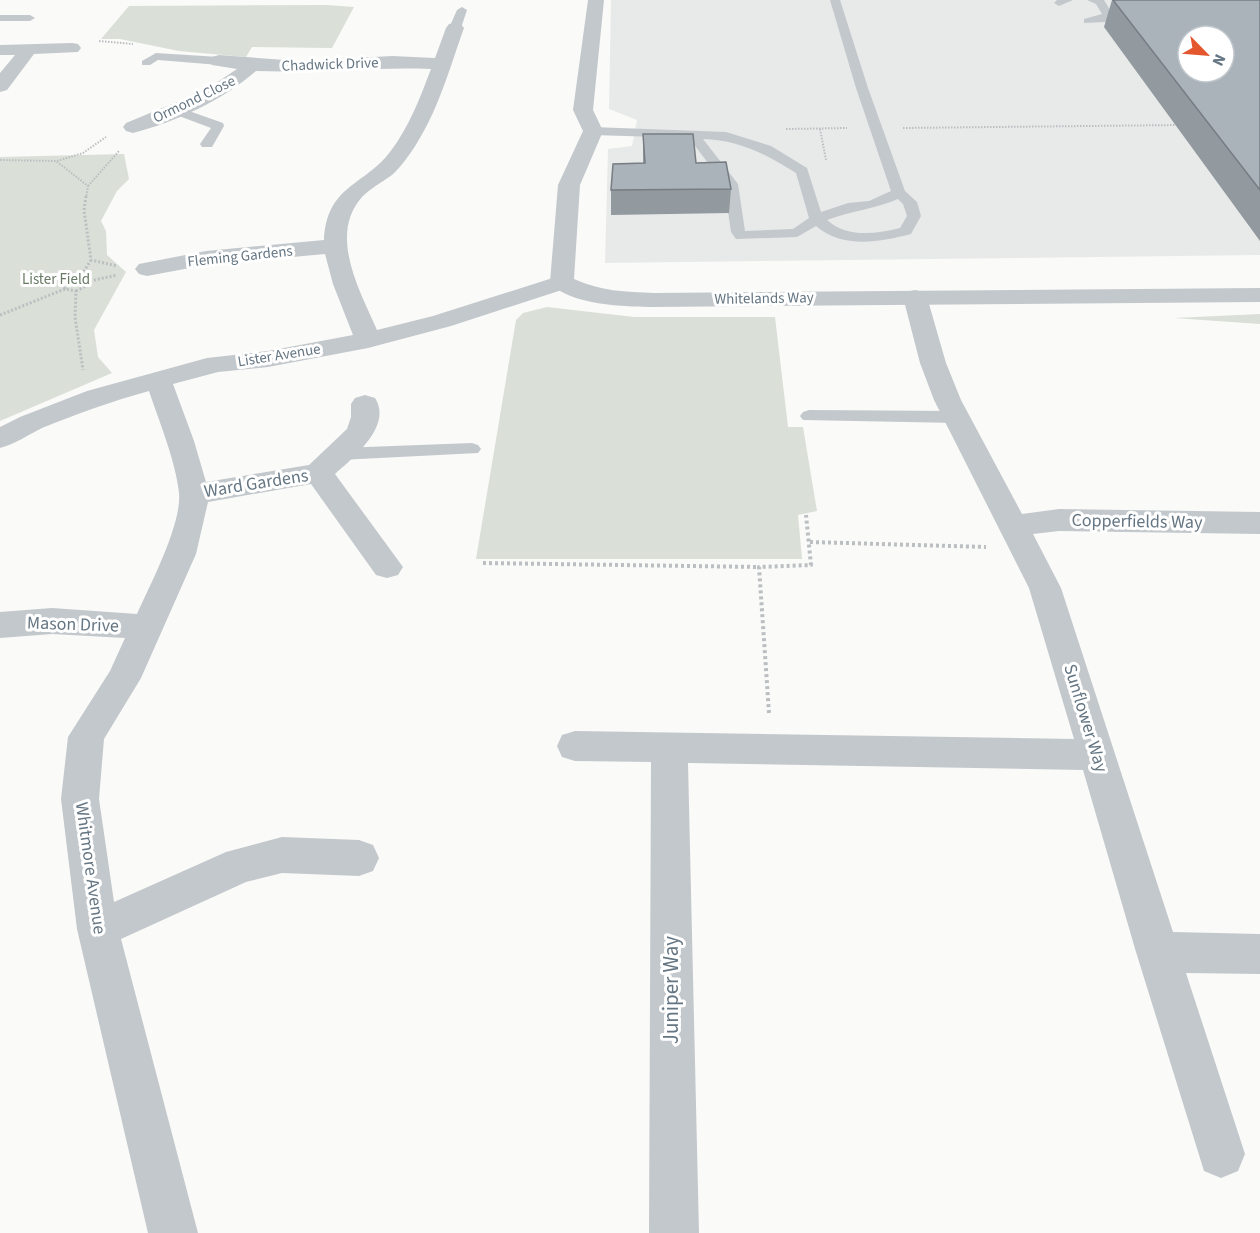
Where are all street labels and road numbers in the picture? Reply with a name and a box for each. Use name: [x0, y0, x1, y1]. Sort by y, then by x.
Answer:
street label: Chadwick Drive: [281, 52, 379, 77]
street label: Ormond Close: [149, 70, 239, 129]
street label: Fleming Gardens: [186, 241, 294, 272]
street label: Whitelands Way: [714, 287, 814, 310]
street label: Lister Avenue: [236, 339, 322, 372]
street label: Ward Gardens: [202, 463, 310, 504]
street label: Copperfields Way: [1071, 508, 1203, 535]
street label: Mason Drive: [27, 610, 119, 639]
street label: Sunflower Way: [1057, 661, 1114, 776]
street label: Whitmore Avenue: [69, 800, 112, 936]
street label: Juniper Way: [656, 936, 686, 1044]

